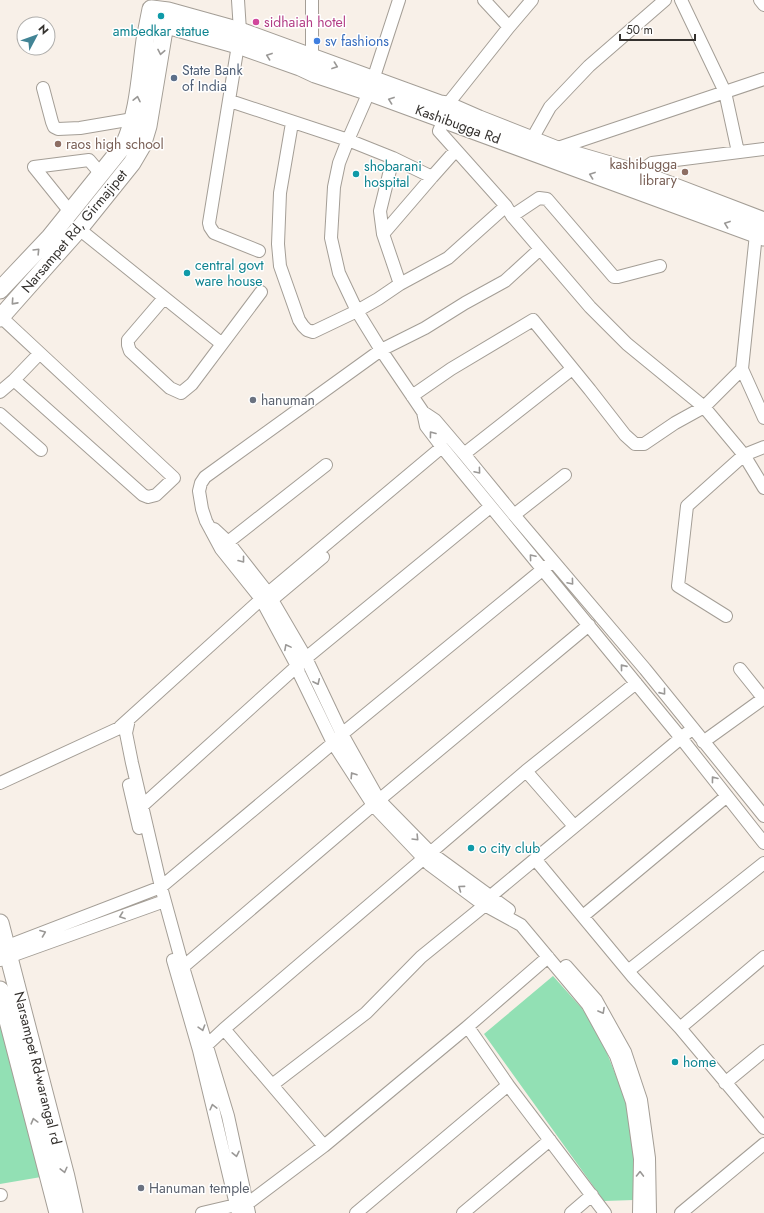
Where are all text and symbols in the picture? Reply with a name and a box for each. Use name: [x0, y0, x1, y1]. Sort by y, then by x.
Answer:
marker: ambedkar statue: [156, 11, 166, 21]
place label: sidhaiah hotel: [264, 12, 346, 32]
north arrow: [16, 16, 56, 56]
scale bar: [620, 16, 695, 42]
marker: sidhaiah hotel: [251, 17, 261, 27]
text: N: [35, 21, 52, 38]
place label: ambedkar statue: [113, 21, 209, 41]
text: 50 m: [626, 21, 653, 39]
place label: sv fashions: [325, 31, 389, 51]
marker: sv fashions: [312, 36, 322, 46]
one-way arrow: [157, 49, 165, 55]
one-way arrow: [266, 53, 273, 61]
place label: State Bank of India: [182, 60, 243, 96]
one-way arrow: [332, 61, 339, 69]
marker: State Bank of India: [169, 73, 179, 83]
one-way arrow: [133, 96, 141, 102]
one-way arrow: [388, 96, 395, 104]
street label: Kashibugga Rd: [413, 99, 503, 149]
place label: raos high school: [66, 134, 164, 154]
marker: raos high school: [53, 139, 63, 149]
place label: kashibugga library: [609, 154, 678, 190]
place label: shobarani hospital: [364, 156, 422, 192]
street label: Narsampet Rd, Girmajipet: [16, 165, 132, 297]
marker: kashibugga library: [680, 167, 690, 177]
marker: shobarani hospital: [351, 169, 361, 179]
one-way arrow: [589, 171, 596, 179]
one-way arrow: [724, 220, 731, 228]
one-way arrow: [32, 248, 39, 256]
place label: central govt ware house: [195, 255, 264, 291]
marker: central govt ware house: [182, 268, 192, 278]
one-way arrow: [12, 298, 19, 305]
place label: hanuman: [261, 390, 315, 410]
marker: hanuman: [248, 395, 258, 405]
one-way arrow: [429, 431, 437, 438]
one-way arrow: [474, 466, 481, 474]
one-way arrow: [529, 554, 536, 561]
one-way arrow: [237, 556, 244, 563]
one-way arrow: [566, 577, 573, 584]
one-way arrow: [284, 644, 291, 651]
one-way arrow: [621, 665, 628, 672]
one-way arrow: [312, 678, 320, 686]
one-way arrow: [658, 687, 665, 695]
one-way arrow: [350, 772, 358, 779]
one-way arrow: [712, 777, 719, 784]
one-way arrow: [411, 833, 419, 841]
place label: o city club: [479, 838, 540, 858]
marker: o city club: [466, 843, 476, 853]
one-way arrow: [459, 886, 466, 893]
one-way arrow: [118, 911, 125, 920]
one-way arrow: [39, 929, 46, 937]
street label: Narsampet Rd-warangal rd: [9, 989, 67, 1147]
one-way arrow: [597, 1007, 605, 1014]
one-way arrow: [197, 1025, 206, 1032]
place label: home: [683, 1052, 716, 1072]
marker: home: [670, 1057, 680, 1067]
one-way arrow: [209, 1104, 218, 1111]
one-way arrow: [30, 1118, 39, 1125]
one-way arrow: [231, 1151, 239, 1157]
one-way arrow: [60, 1167, 68, 1174]
one-way arrow: [635, 1171, 644, 1177]
place label: Hanuman temple: [149, 1178, 250, 1198]
marker: Hanuman temple: [136, 1183, 146, 1193]

